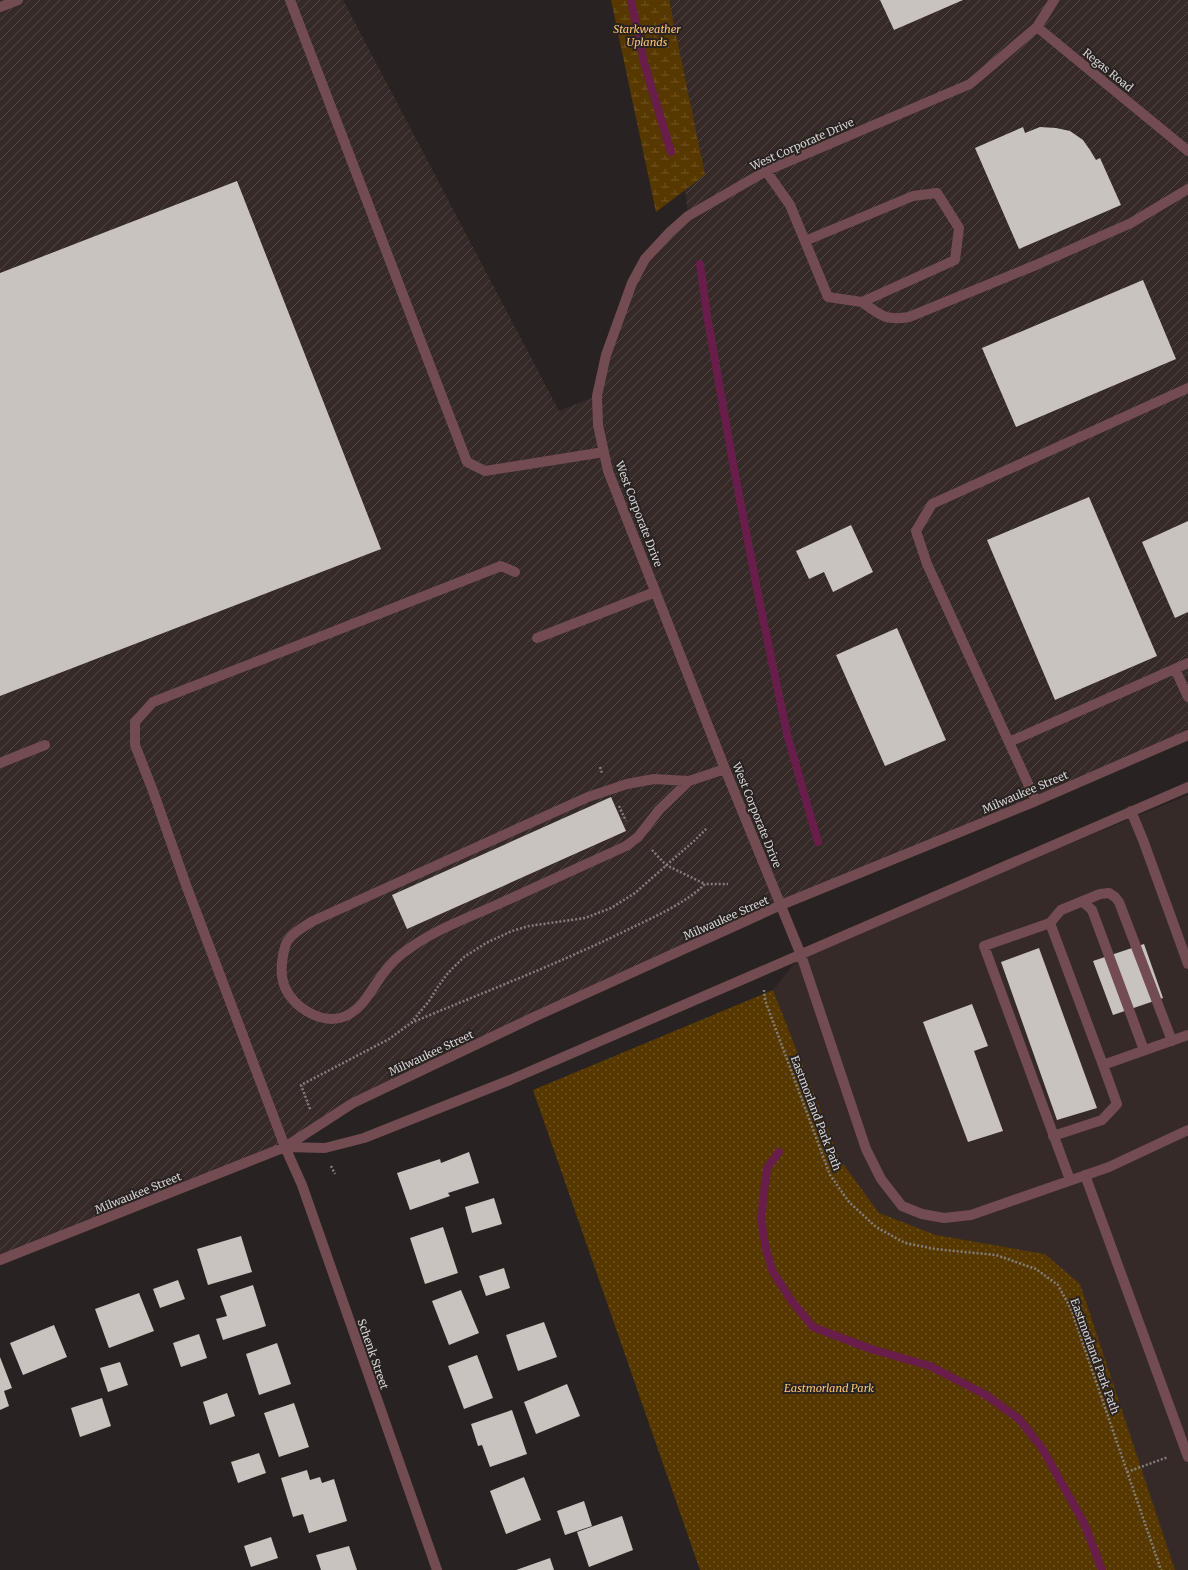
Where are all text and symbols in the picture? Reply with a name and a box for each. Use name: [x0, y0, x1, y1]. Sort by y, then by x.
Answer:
park label: Starkweather Uplands: [613, 22, 681, 49]
street label: Regas Road: [1080, 45, 1136, 95]
street label: West Corporate Drive: [747, 115, 856, 174]
street label: West Corporate Drive: [612, 458, 666, 569]
street label: West Corporate Drive: [729, 759, 785, 870]
street label: Milwaukee Street: [980, 767, 1071, 816]
street label: Milwaukee Street: [681, 893, 772, 943]
street label: Milwaukee Street: [386, 1027, 476, 1079]
street label: Eastmorland Park Path: [788, 1053, 845, 1173]
street label: Milwaukee Street: [93, 1169, 184, 1217]
street label: Eastmorland Park Path: [1068, 1296, 1123, 1416]
street label: Schenk Street: [354, 1317, 392, 1392]
park label: Eastmorland Park: [784, 1381, 874, 1395]

